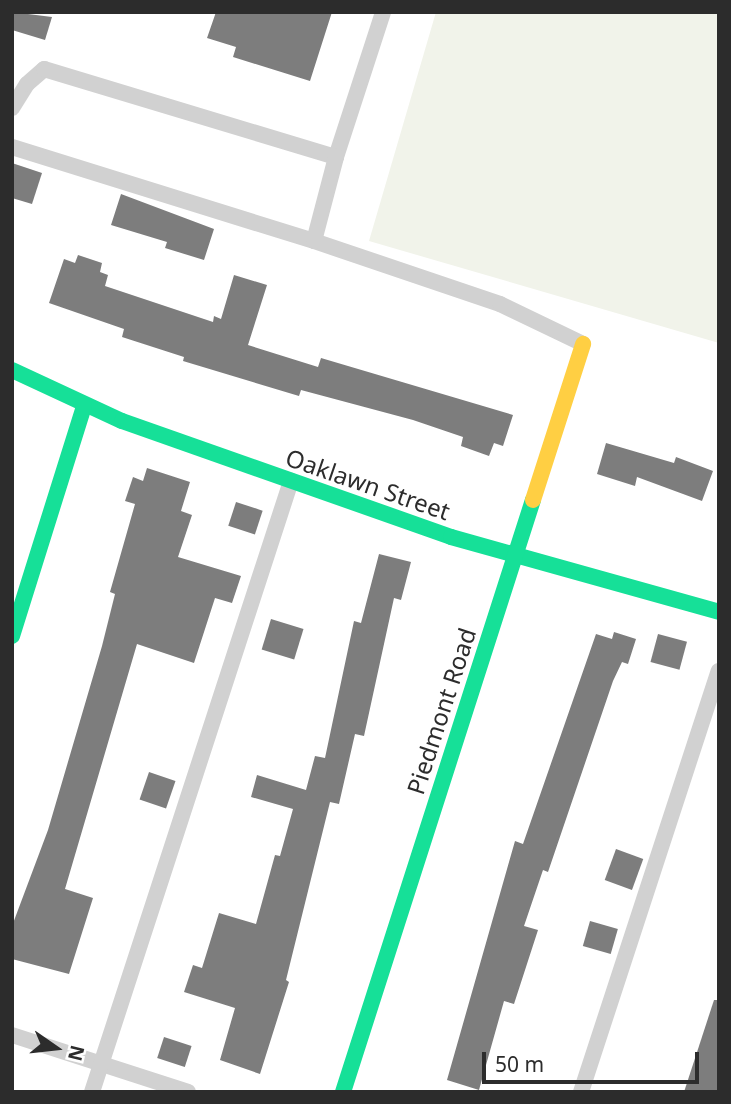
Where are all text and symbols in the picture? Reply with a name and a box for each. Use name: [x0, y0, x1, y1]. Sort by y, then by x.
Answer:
street label: Oaklawn Street: [282, 442, 454, 526]
street label: Piedmont Road: [401, 624, 481, 798]
north arrow: [21, 1013, 91, 1083]
scale bar: [486, 1038, 703, 1082]
text: N: [62, 1042, 91, 1064]
text: 50 m: [495, 1050, 544, 1078]

